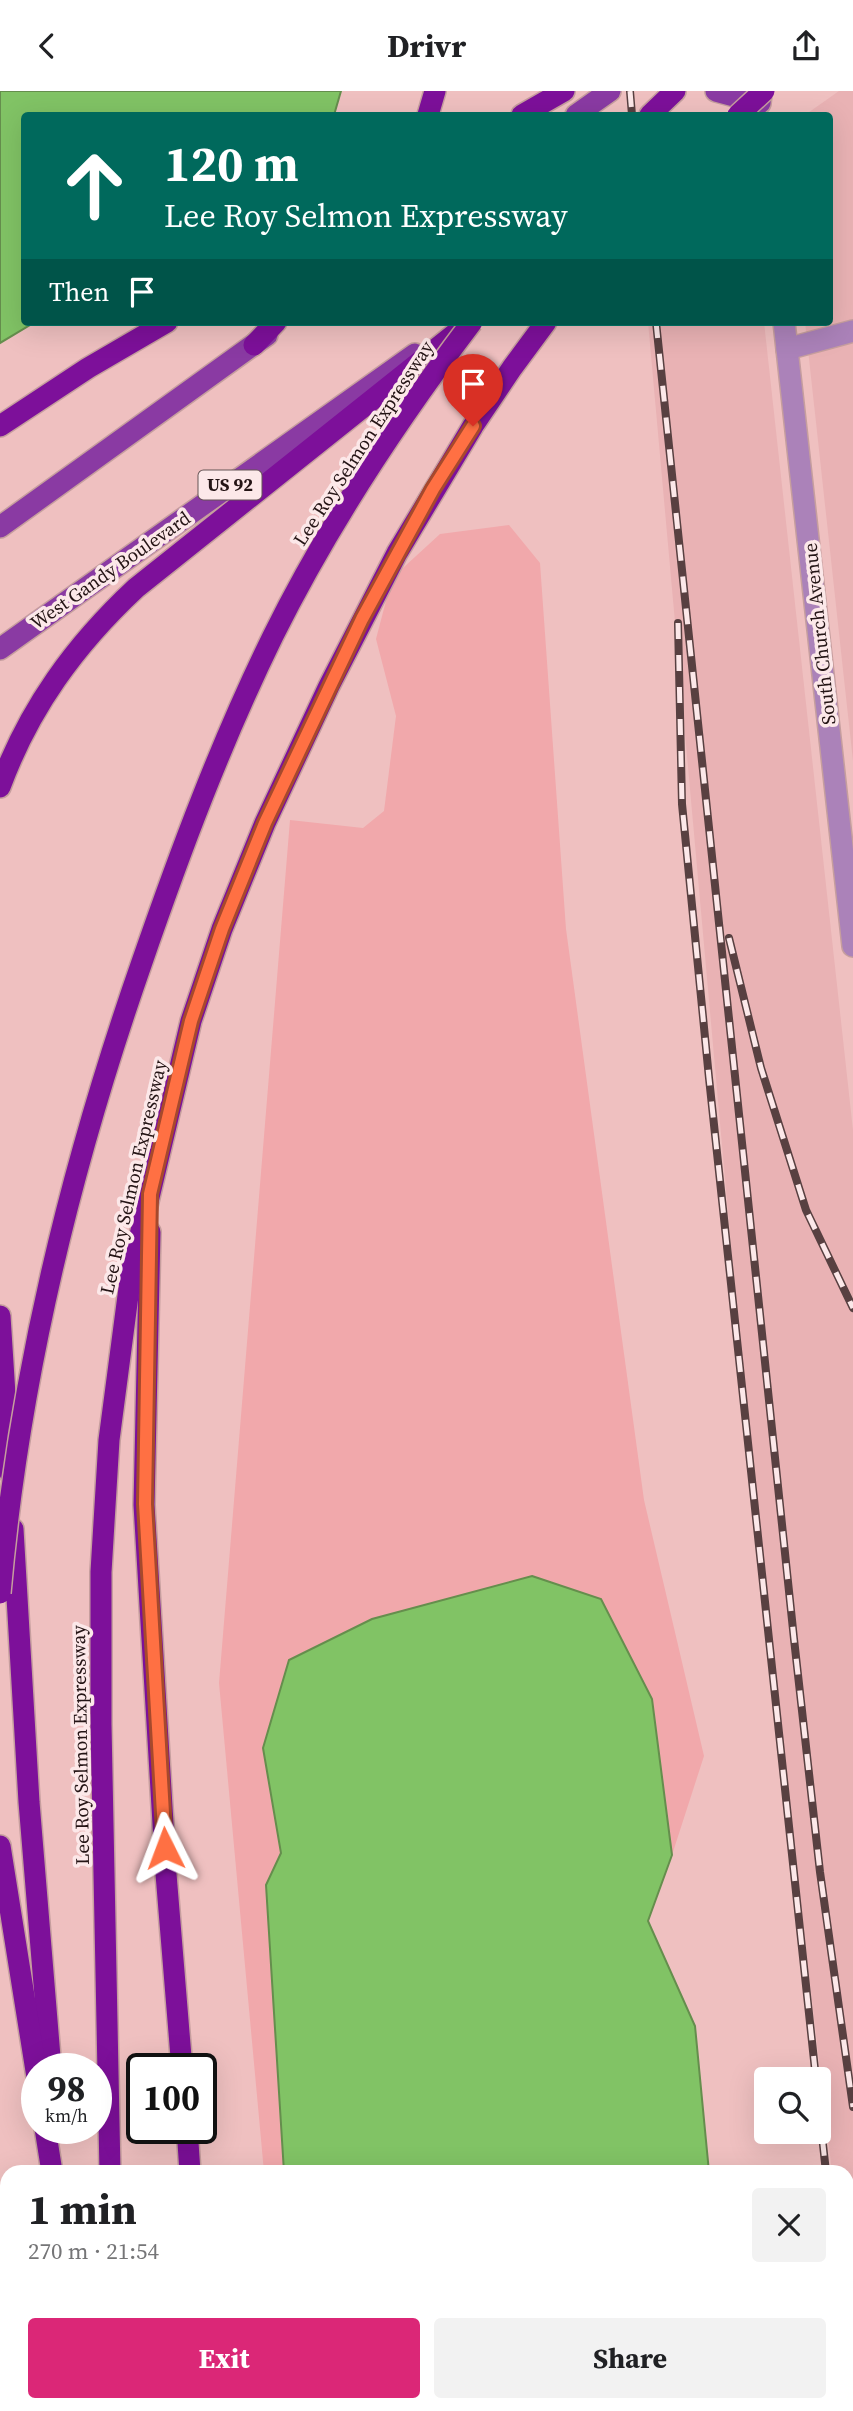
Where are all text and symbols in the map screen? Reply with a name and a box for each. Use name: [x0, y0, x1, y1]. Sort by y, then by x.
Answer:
text: Drivr: [387, 24, 466, 68]
icon: back: [28, 27, 66, 65]
icon: share: [787, 27, 825, 65]
text: 120 m: [164, 130, 299, 197]
icon: ahead: [49, 140, 140, 231]
text: Lee Roy Selmon Expressway: [164, 194, 568, 238]
icon: arrive: [123, 273, 161, 311]
text: Then: [49, 274, 109, 310]
street label: Lee Roy Selmon Expressway: [287, 335, 439, 551]
pin: [443, 354, 503, 426]
icon: arrive: [454, 365, 492, 403]
road number: US 92: [198, 471, 262, 499]
street label: West Gandy Boulevard: [25, 505, 196, 635]
street label: South Church Avenue: [797, 542, 841, 726]
street label: Lee Roy Selmon Expressway: [93, 1057, 173, 1297]
street label: Lee Roy Selmon Expressway: [65, 1625, 95, 1865]
position arrow: [128, 1811, 202, 1885]
speed limit sign: 100: [126, 2053, 217, 2144]
text: 98: [48, 2065, 85, 2113]
map controls: [754, 2067, 831, 2144]
button: search: [754, 2067, 831, 2144]
text: km/h: [45, 2103, 88, 2128]
text: 1 min: [28, 2180, 137, 2238]
button: close: [752, 2188, 826, 2262]
text: 270 m · 21:54: [28, 2235, 159, 2267]
button: Exit: [28, 2318, 420, 2398]
button: Share: [434, 2318, 826, 2398]

